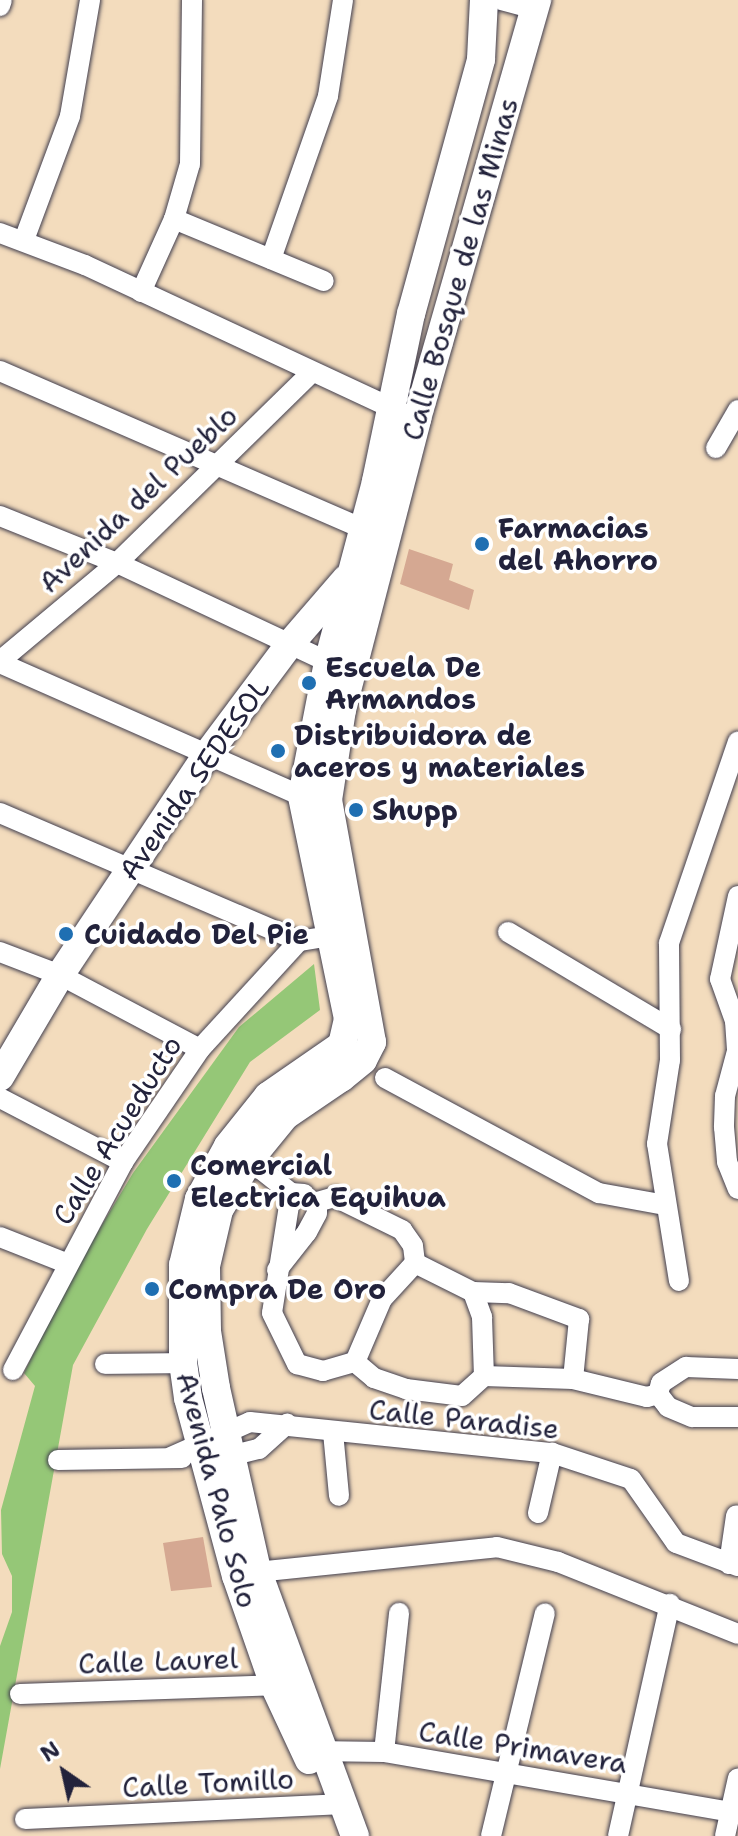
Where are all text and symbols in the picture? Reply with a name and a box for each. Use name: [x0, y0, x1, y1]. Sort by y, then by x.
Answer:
street label: Calle Bosque de las Minas: [395, 94, 525, 444]
street label: Avenida del Pueblo: [32, 398, 244, 600]
place label: Farmacias del Ahorro: [498, 511, 658, 577]
marker: Farmacias del Ahorro: [473, 535, 491, 553]
place label: Escuela De Armandos: [325, 650, 481, 716]
street label: Avenida SEDESOL: [112, 672, 276, 886]
marker: Escuela De Armandos: [300, 674, 318, 692]
place label: Distribuidora de aceros y materiales: [294, 718, 585, 784]
marker: Distribuidora de aceros y materiales: [269, 742, 287, 760]
place label: Shupp: [372, 793, 458, 827]
marker: Shupp: [347, 801, 365, 819]
place label: Cuidado Del Pie: [84, 917, 309, 951]
marker: Cuidado Del Pie: [55, 923, 77, 945]
street label: Calle Acueducto: [45, 1029, 189, 1231]
place label: Comercial Electrica Equihua: [190, 1148, 446, 1214]
marker: Comercial Electrica Equihua: [165, 1172, 183, 1190]
place label: Compra De Oro: [168, 1272, 386, 1306]
marker: Compra De Oro: [143, 1280, 161, 1298]
street label: Avenida Palo Solo: [169, 1368, 265, 1612]
street label: Calle Paradise: [367, 1392, 561, 1446]
street label: Calle Laurel: [78, 1641, 238, 1681]
street label: Calle Primavera: [416, 1714, 630, 1780]
north arrow: [24, 1732, 104, 1812]
text: N: [35, 1735, 66, 1769]
street label: Calle Tomillo: [121, 1762, 295, 1804]

